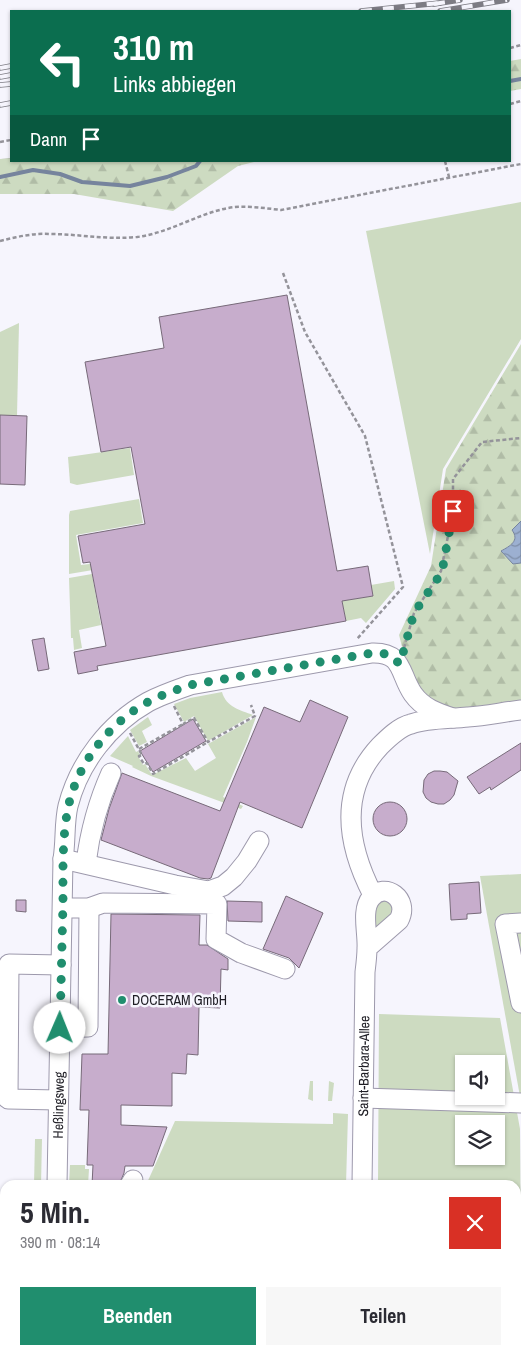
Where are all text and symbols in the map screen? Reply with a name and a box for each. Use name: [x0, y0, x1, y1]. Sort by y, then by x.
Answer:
text: 310 m: [113, 24, 194, 71]
icon: left: [30, 30, 95, 95]
text: Links abbiegen: [113, 69, 236, 99]
icon: arrive: [77, 125, 105, 153]
text: Dann: [30, 126, 67, 152]
pin: [432, 490, 474, 532]
icon: arrive: [439, 497, 467, 525]
place label: DOCERAM GmbH: [132, 991, 227, 1009]
marker: DOCERAM GmbH: [116, 994, 128, 1006]
position arrow: [33, 1001, 85, 1053]
street label: Saint-Barbara-Allee: [354, 1015, 373, 1117]
map controls: [455, 1055, 505, 1165]
button: sound: [455, 1055, 505, 1105]
street label: Heßlingsweg: [49, 1071, 68, 1139]
button: layers: [455, 1115, 505, 1165]
text: 5 Min.: [20, 1192, 90, 1232]
button: close: [449, 1197, 501, 1249]
text: 390 m · 08:14: [20, 1231, 100, 1253]
button: Beenden: [20, 1287, 256, 1345]
button: Teilen: [266, 1287, 501, 1345]

